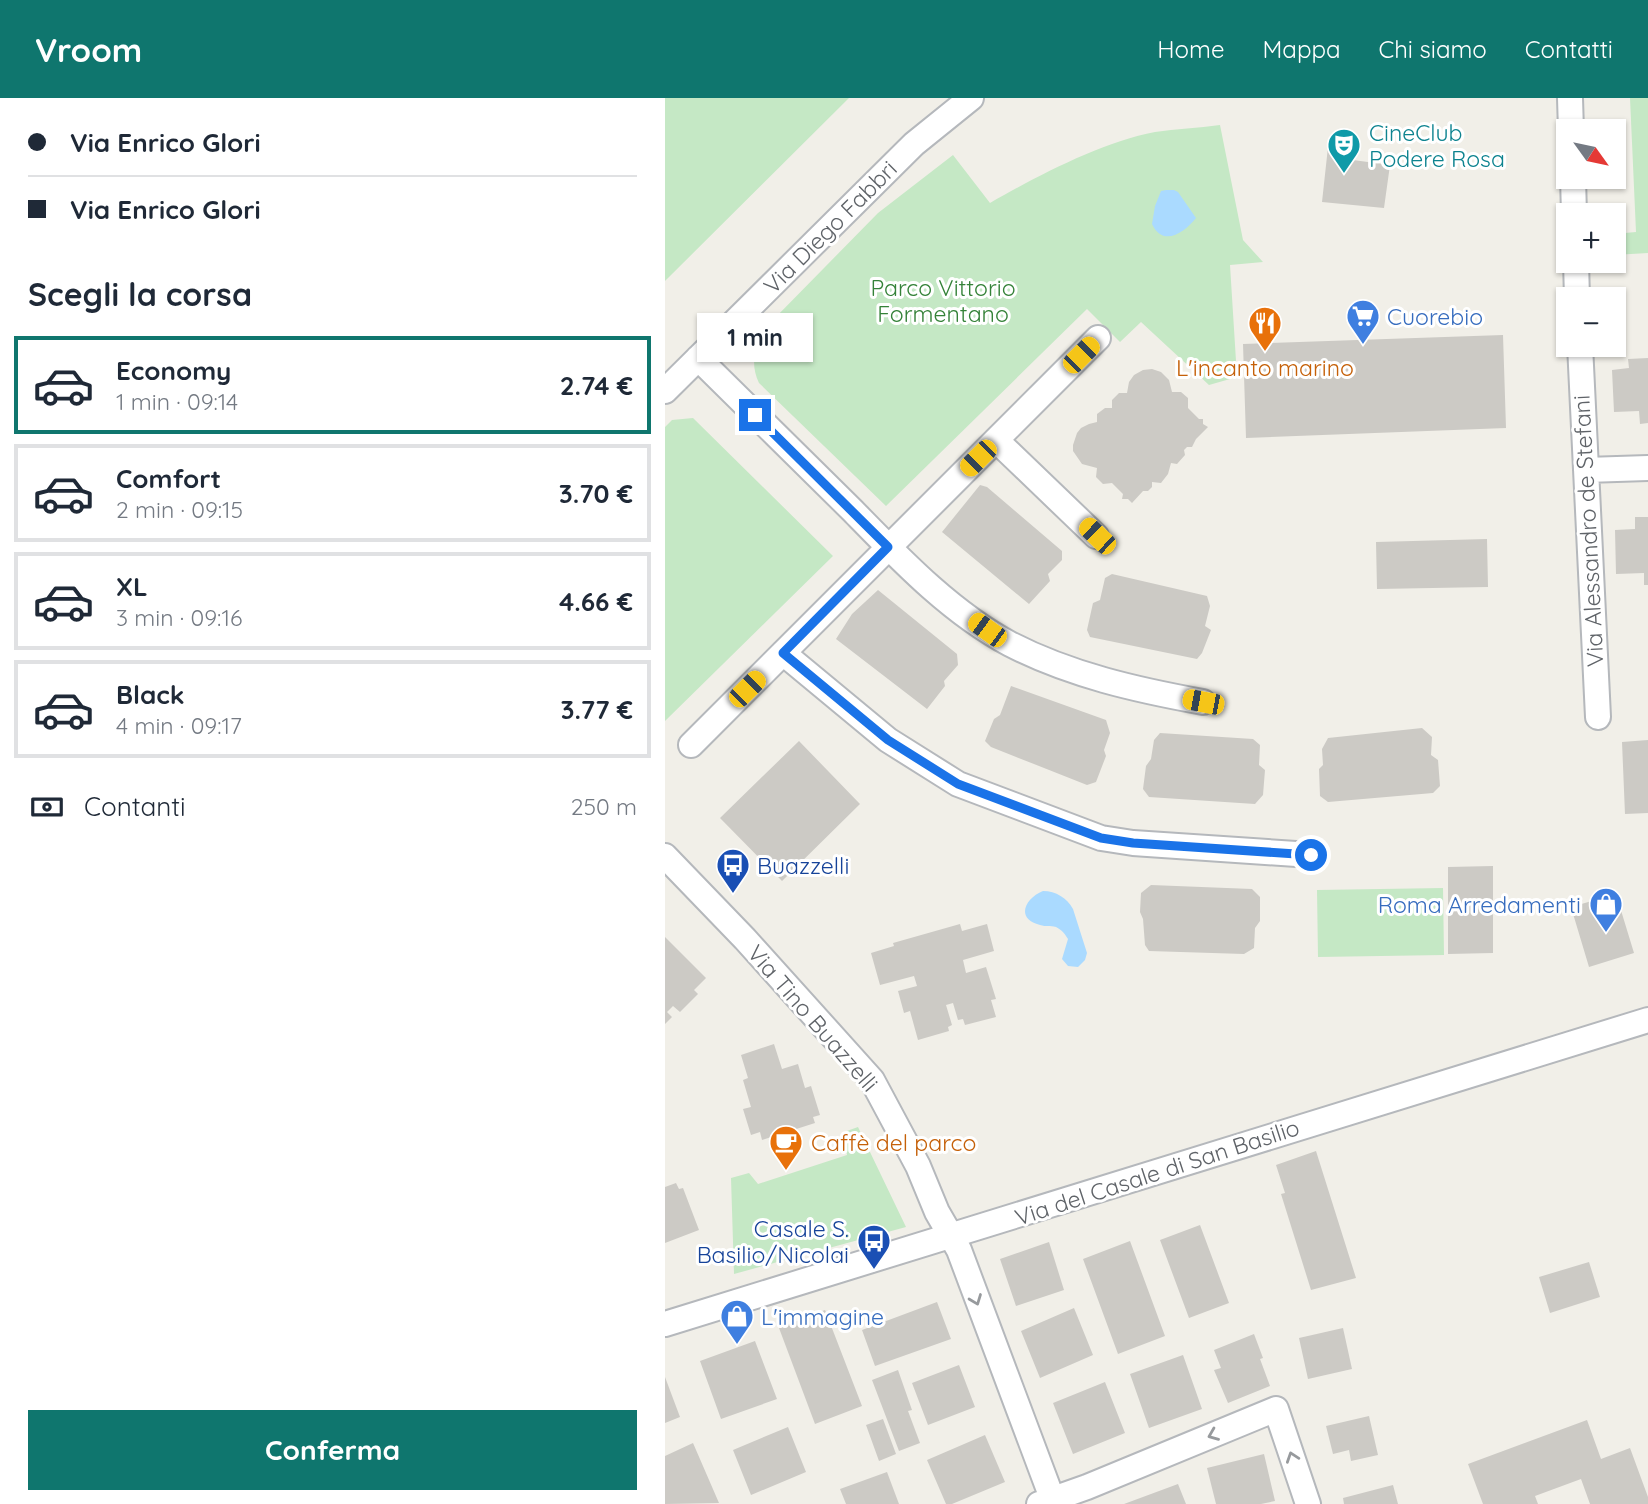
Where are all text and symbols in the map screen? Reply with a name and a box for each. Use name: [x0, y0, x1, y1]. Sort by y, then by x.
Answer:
text: Vroom: [35, 29, 142, 70]
text: Home: [1157, 34, 1225, 64]
text: Mappa: [1263, 34, 1341, 64]
text: Chi siamo: [1379, 34, 1487, 64]
text: Contatti: [1525, 34, 1613, 64]
place label: CineClub Podere Rosa: [1369, 118, 1505, 173]
north arrow: [1556, 119, 1626, 189]
map controls: [1556, 119, 1626, 357]
text: Via Enrico Glori: [70, 126, 261, 159]
theatre icon: CineClub Podere Rosa: [1325, 126, 1363, 175]
street label: Via Diego Fabbri: [757, 154, 903, 300]
text: Via Enrico Glori: [70, 193, 261, 226]
button: +: [1556, 203, 1626, 273]
park label: Parco Vittorio Formentano: [870, 273, 1016, 328]
text: Scegli la corsa: [28, 274, 252, 314]
button: −: [1556, 287, 1626, 357]
supermarket icon: Cuorebio: [1344, 297, 1382, 346]
place label: Cuorebio: [1387, 302, 1483, 331]
restaurant icon: L'incanto marino: [1246, 304, 1284, 353]
callout: 1 min: [697, 314, 813, 362]
text: 1 min: [727, 323, 783, 352]
car: [1059, 333, 1104, 377]
place label: L'incanto marino: [1176, 353, 1354, 382]
icon: car: [32, 354, 95, 417]
text: Economy: [116, 354, 231, 387]
text: 2.74 €: [560, 369, 633, 402]
text: 1 min · 09:14: [116, 387, 238, 416]
street label: Via Alessandro de Stefani: [1566, 394, 1610, 668]
route end: [739, 399, 771, 431]
car: [956, 436, 1001, 480]
icon: car: [32, 462, 95, 525]
text: Comfort: [116, 462, 221, 495]
text: 3.70 €: [559, 477, 633, 510]
text: 2 min · 09:15: [116, 495, 243, 524]
car: [1075, 514, 1120, 558]
icon: car: [32, 570, 95, 633]
text: XL: [116, 570, 148, 603]
text: 4.66 €: [559, 585, 633, 618]
text: 3 min · 09:16: [116, 603, 242, 632]
car: [964, 609, 1011, 651]
car: [725, 667, 770, 711]
icon: car: [32, 678, 95, 741]
text: Black: [116, 678, 185, 711]
car: [1181, 688, 1226, 716]
text: 3.77 €: [560, 693, 633, 726]
text: 4 min · 09:17: [116, 711, 242, 740]
icon: cash: [28, 788, 66, 826]
text: Contanti: [84, 790, 186, 823]
text: 250 m: [571, 792, 637, 821]
route start: [1295, 839, 1327, 871]
bus stop icon: Buazzelli: [714, 846, 752, 895]
place label: Buazzelli: [757, 851, 849, 880]
shop icon: Roma Arredamenti: [1587, 885, 1625, 934]
place label: Roma Arredamenti: [1378, 890, 1581, 919]
street label: Via Tino Buazzelli: [741, 939, 885, 1097]
street label: Via del Casale di San Basilio: [1011, 1112, 1303, 1232]
cafe icon: Caffè del parco: [767, 1123, 805, 1172]
place label: Caffè del parco: [811, 1128, 976, 1157]
place label: Casale S. Basilio/Nicolai: [697, 1214, 849, 1269]
bus stop icon: Casale S. Basilio/Nicolai: [855, 1222, 893, 1271]
one-way arrow: [968, 1293, 982, 1305]
shop icon: L'immagine: [718, 1297, 756, 1346]
place label: L'immagine: [761, 1302, 884, 1331]
button: Conferma: [28, 1410, 637, 1490]
one-way arrow: [1208, 1427, 1220, 1441]
one-way arrow: [1286, 1451, 1300, 1463]

